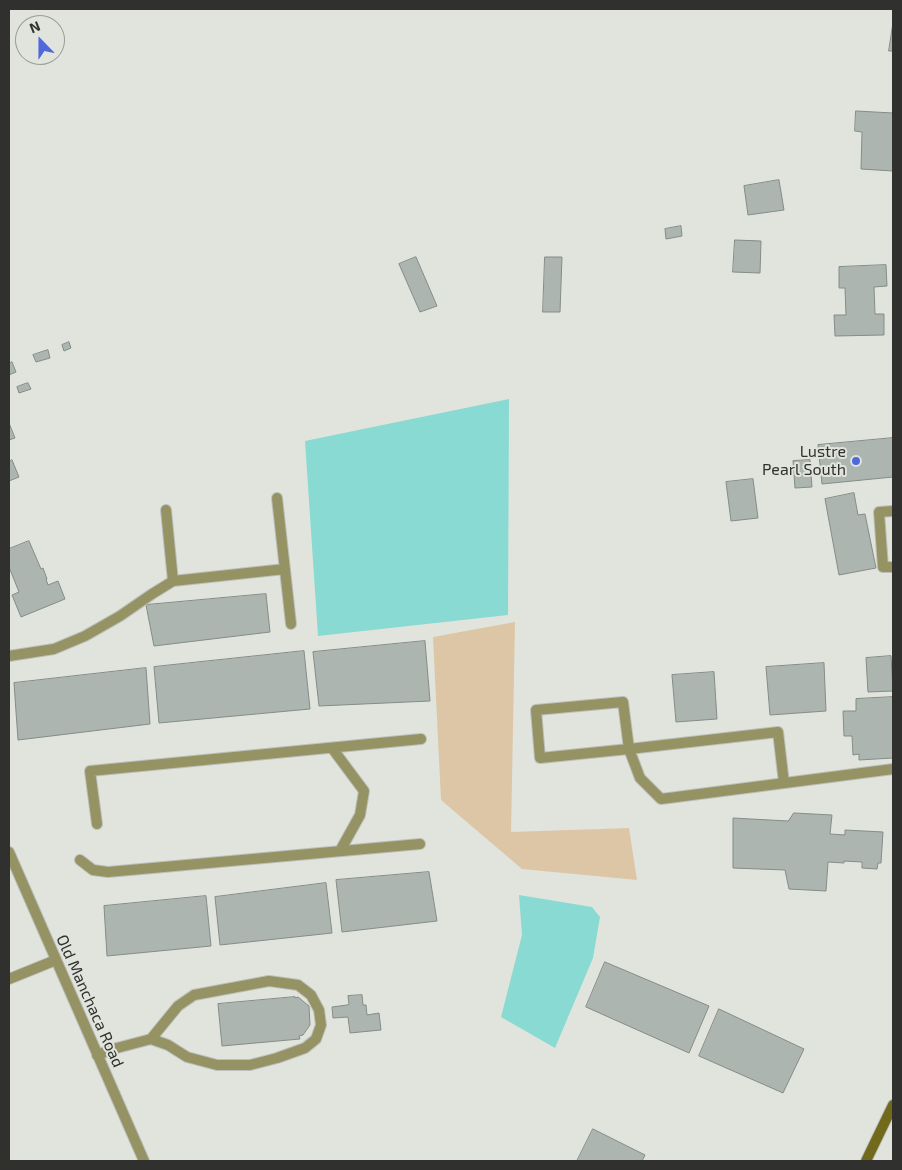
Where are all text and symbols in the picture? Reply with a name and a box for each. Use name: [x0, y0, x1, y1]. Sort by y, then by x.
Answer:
north arrow: [15, 15, 65, 65]
text: N: [27, 17, 42, 36]
place label: Lustre Pearl South: [762, 442, 846, 480]
marker: Lustre Pearl South: [850, 455, 862, 467]
street label: Old Manchaca Road: [52, 932, 128, 1070]

